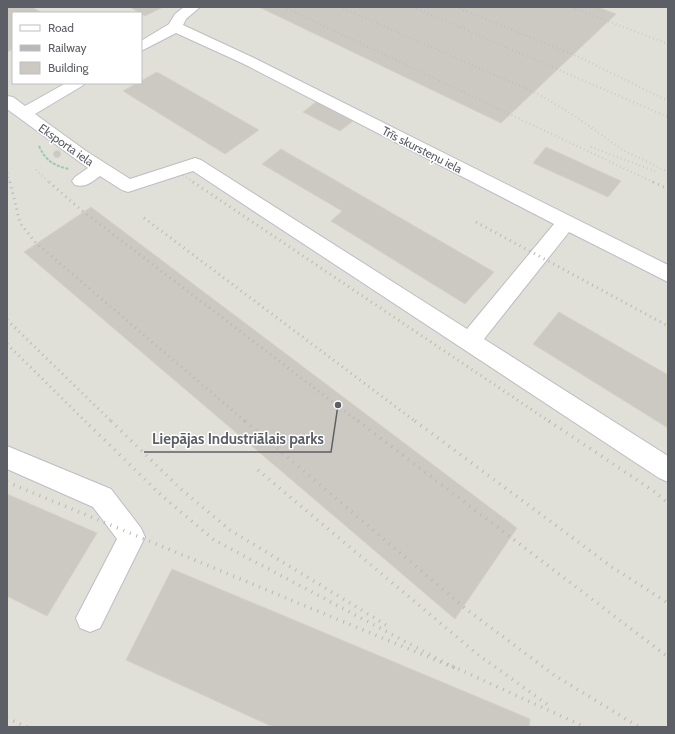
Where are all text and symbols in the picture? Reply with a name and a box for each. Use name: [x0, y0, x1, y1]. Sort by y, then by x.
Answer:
legend: [12, 12, 142, 84]
text: Road: [48, 20, 74, 35]
text: Railway: [48, 40, 86, 55]
text: Building: [48, 60, 90, 75]
street label: Eksporta iela: [36, 120, 97, 169]
street label: Trīs skursteņu iela: [379, 123, 465, 177]
callout: Liepājas Industriālais parks: [144, 425, 331, 452]
text: Liepājas Industriālais parks: [152, 430, 324, 448]

